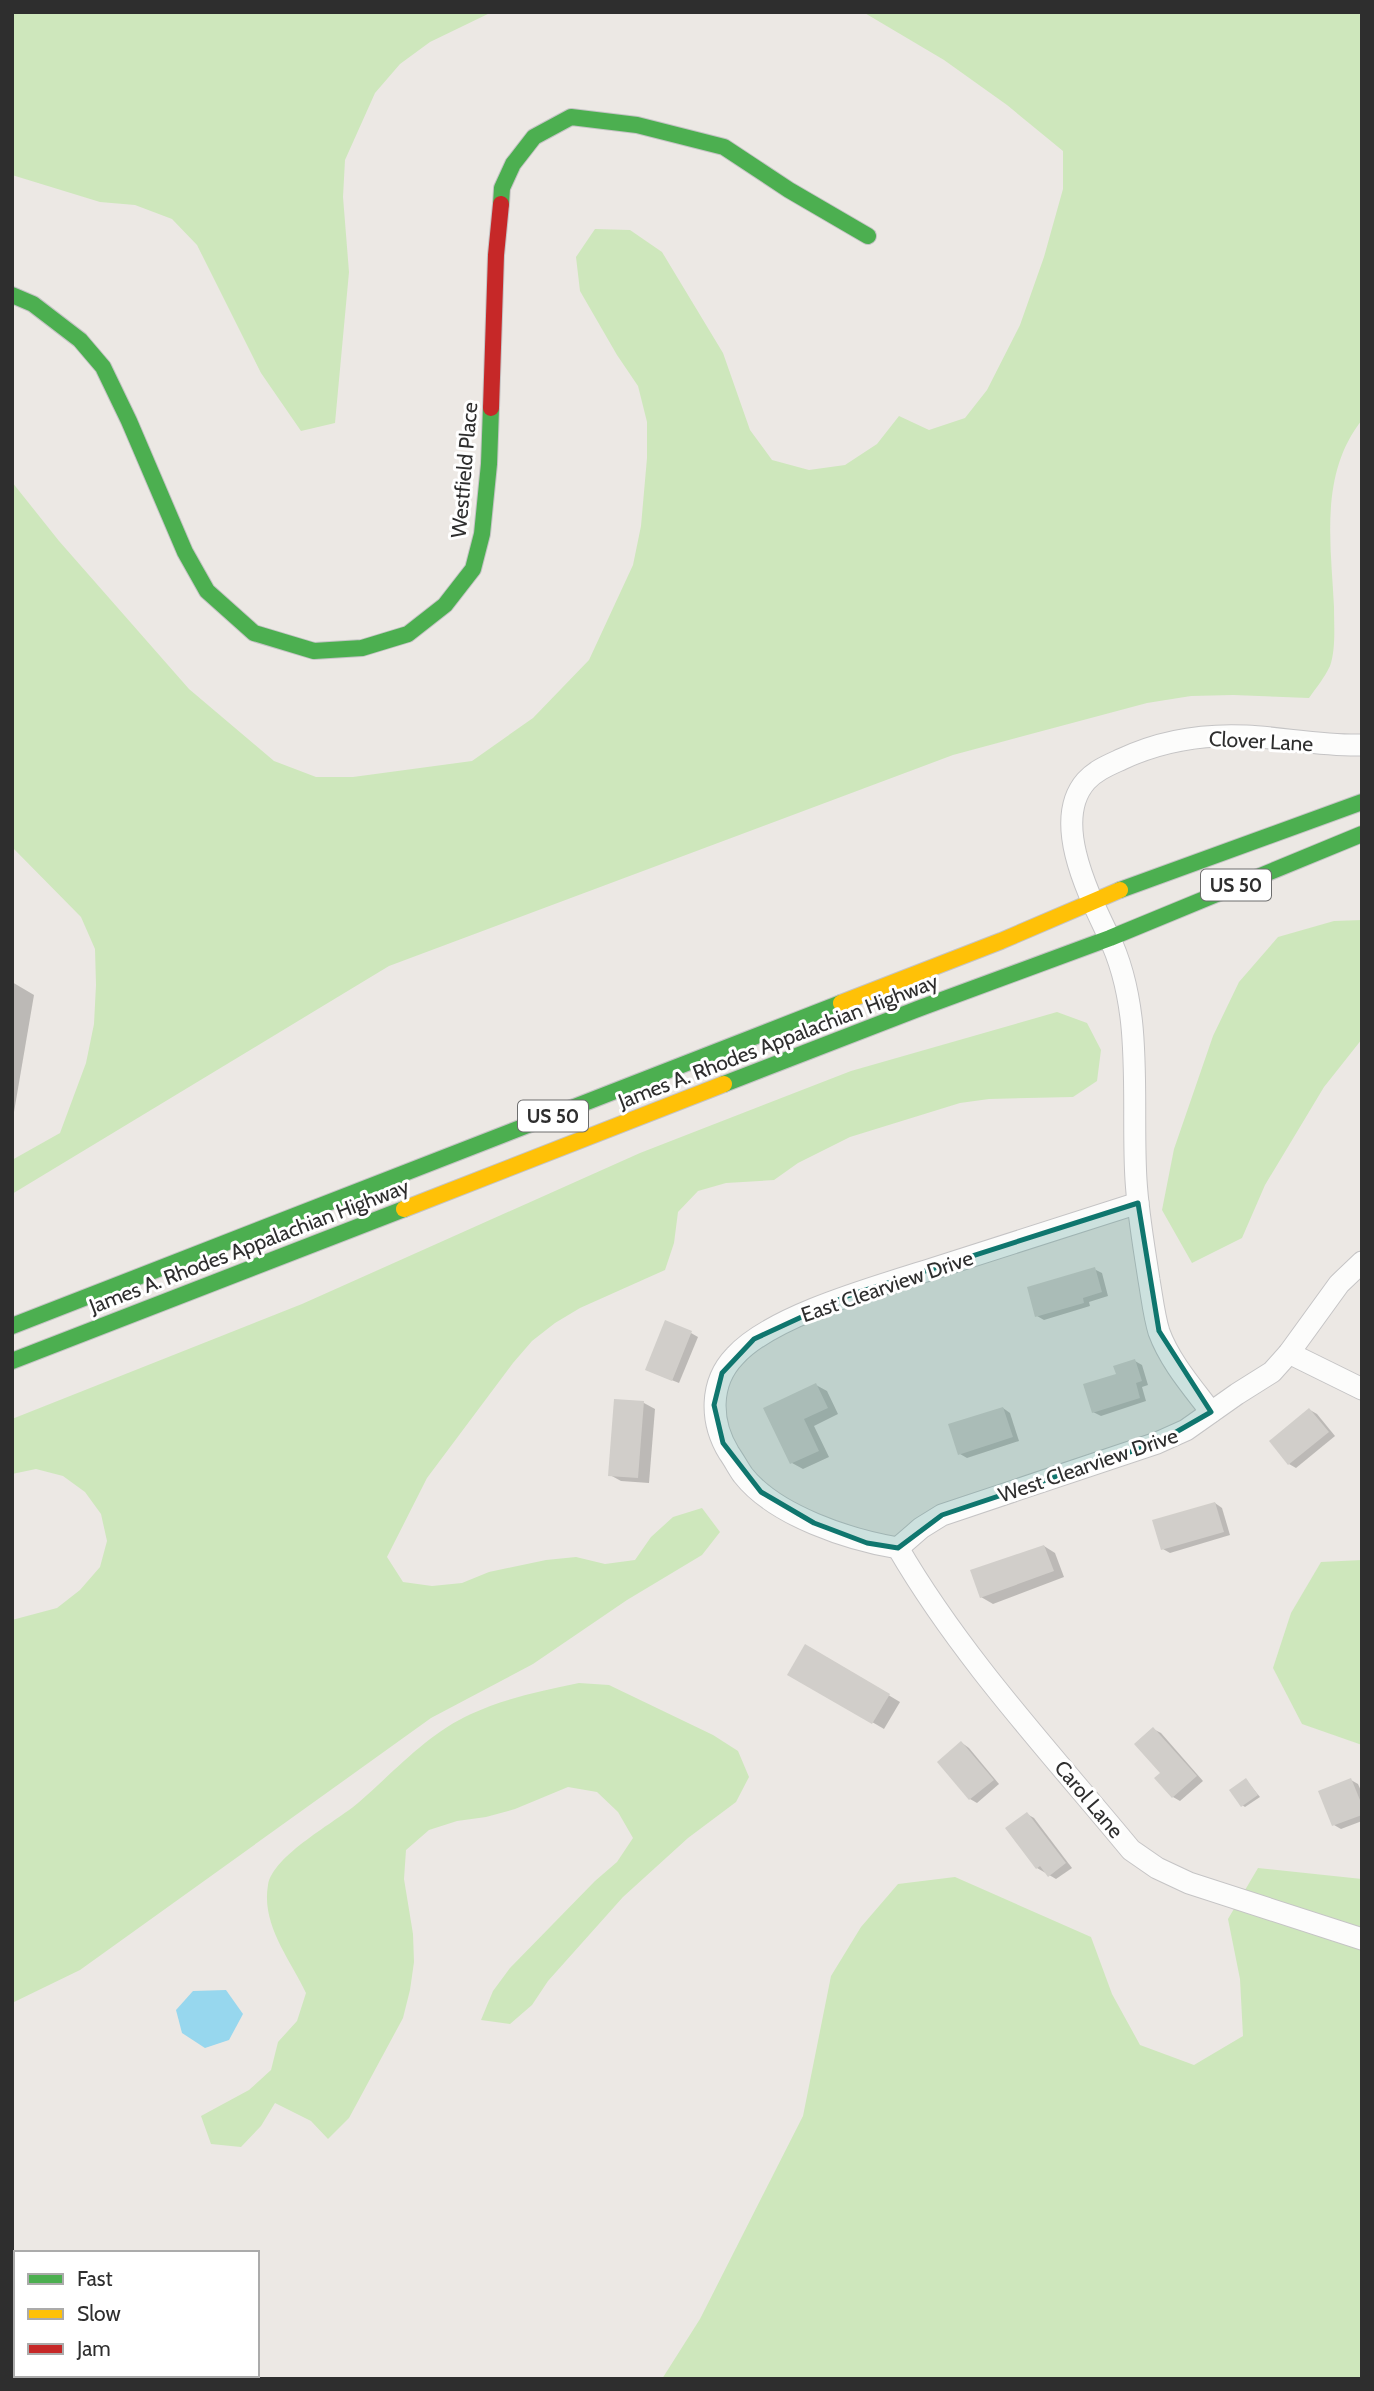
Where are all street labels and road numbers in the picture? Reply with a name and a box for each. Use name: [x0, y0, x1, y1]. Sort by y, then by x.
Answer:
street label: Westfield Place: [446, 401, 482, 539]
street label: Clover Lane: [1208, 726, 1314, 756]
road number: US 50: [1201, 870, 1271, 900]
street label: James A. Rhodes Appalachian Highway: [614, 968, 942, 1114]
road number: US 50: [518, 1100, 588, 1132]
street label: James A. Rhodes Appalachian Highway: [85, 1173, 413, 1319]
street label: East Clearview Drive: [798, 1245, 976, 1327]
street label: West Clearview Drive: [995, 1422, 1181, 1507]
street label: Carol Lane: [1049, 1755, 1129, 1843]

